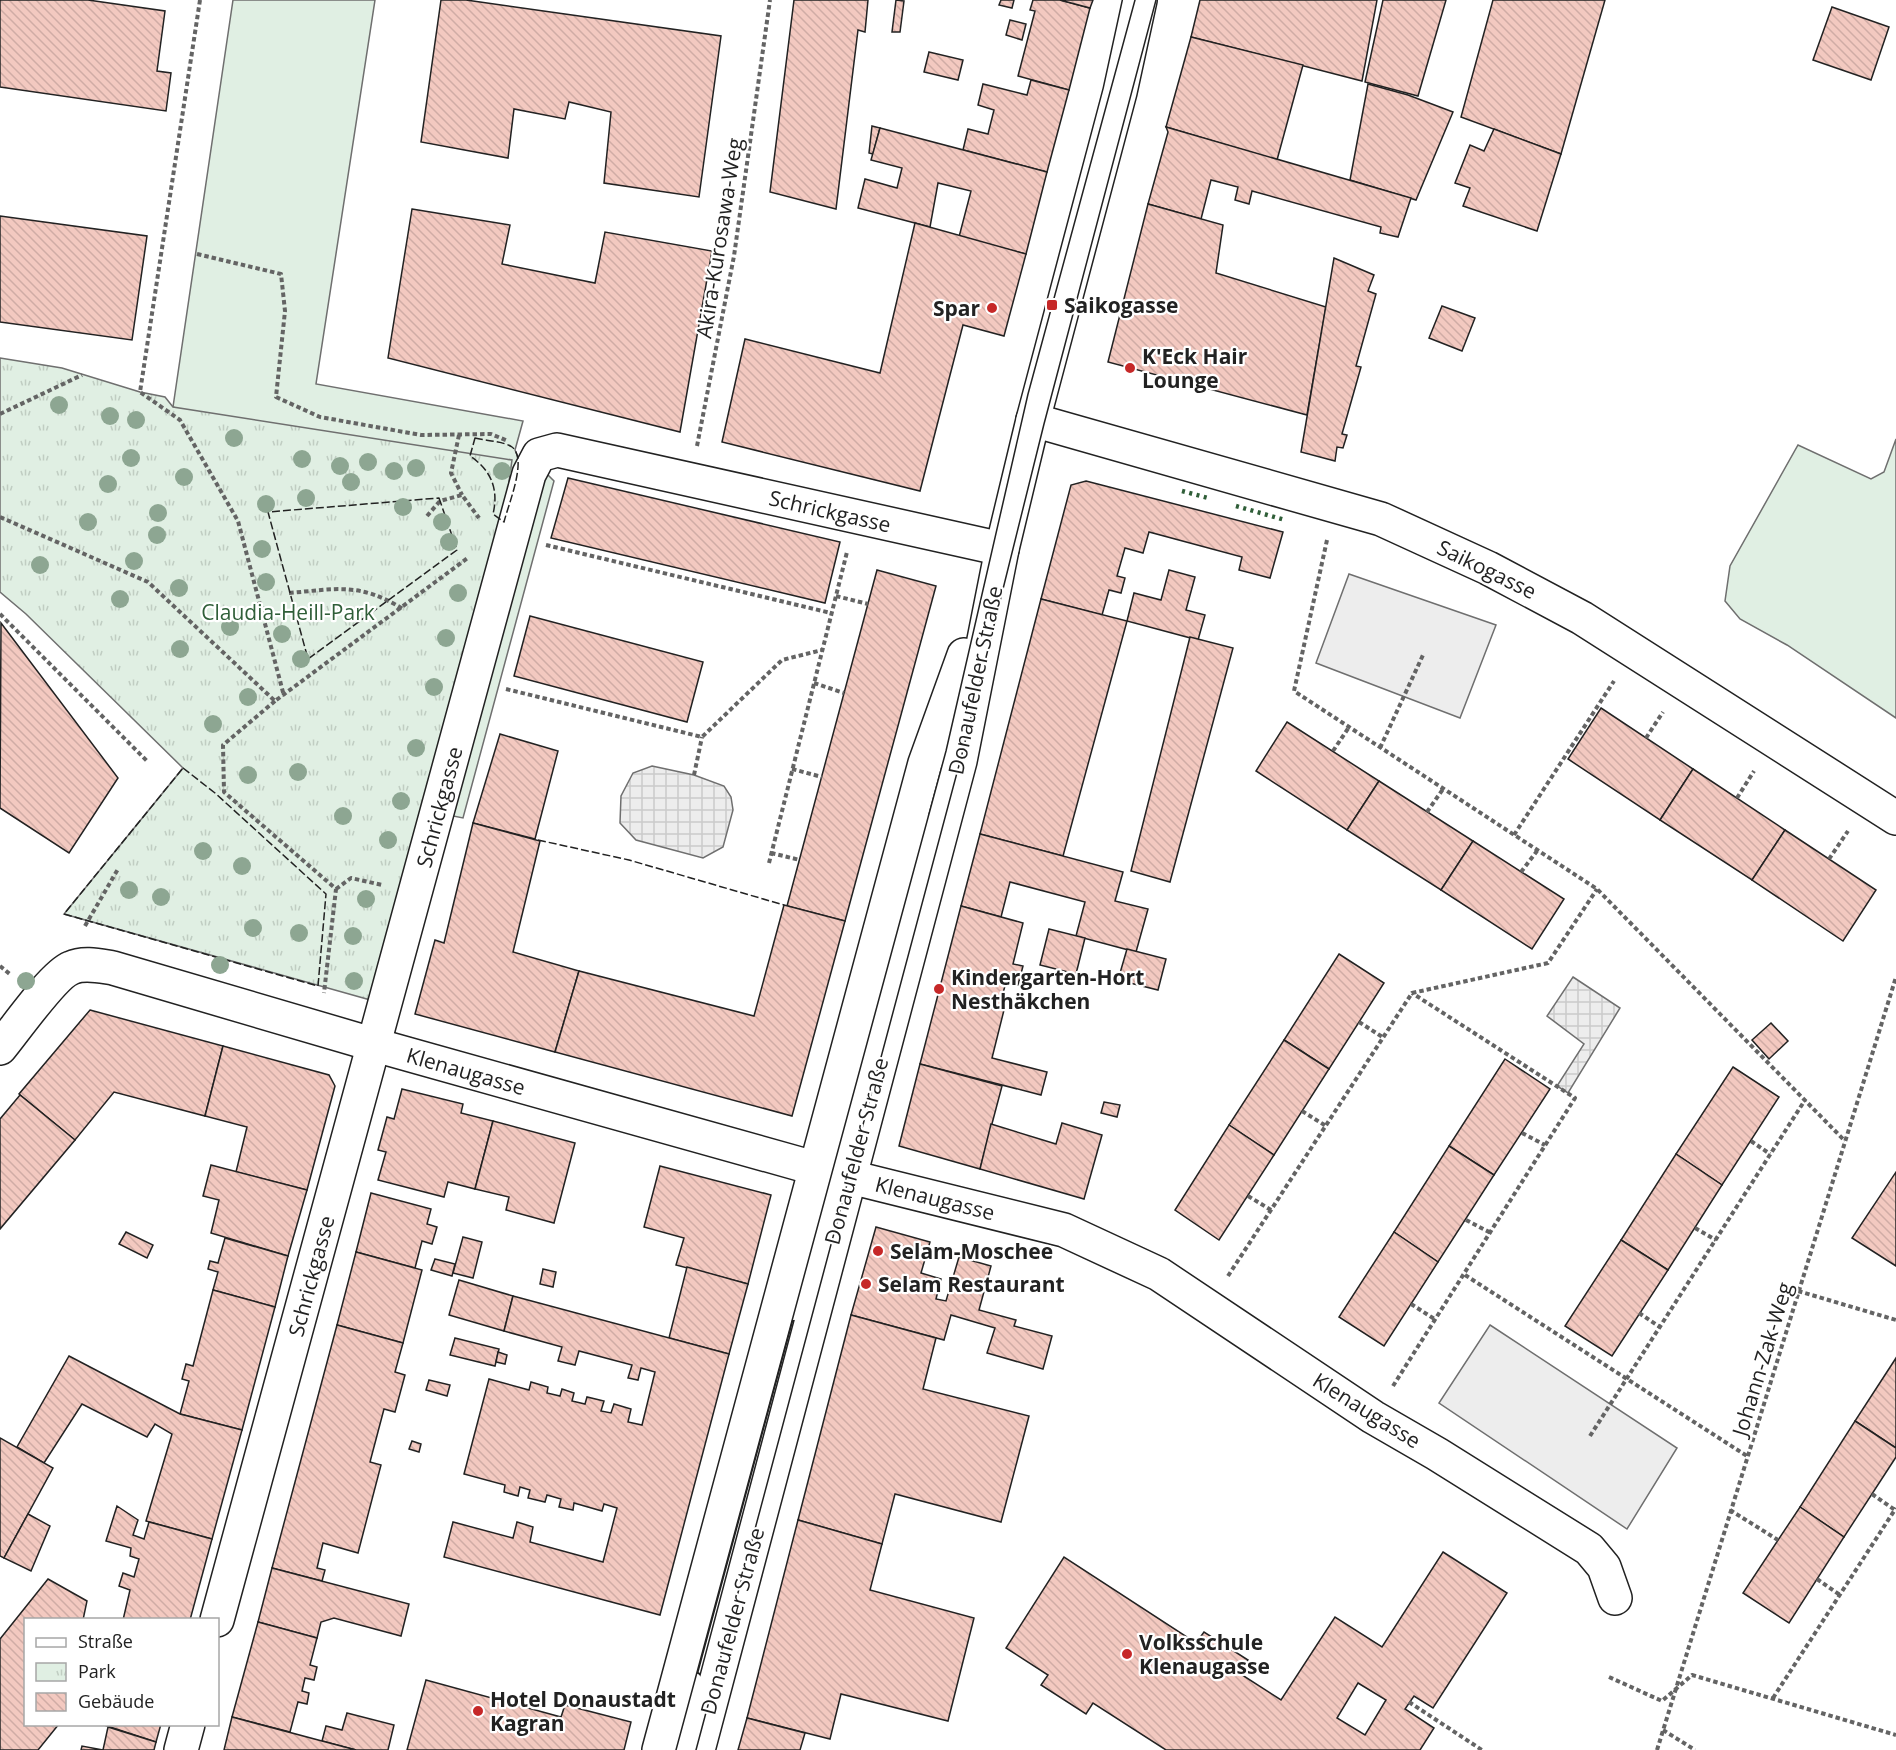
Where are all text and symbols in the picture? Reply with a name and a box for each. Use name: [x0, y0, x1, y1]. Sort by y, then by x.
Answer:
street label: Akira-Kurosawa-Weg: [689, 136, 749, 340]
place label: Saikogasse: [1064, 291, 1179, 319]
place label: Spar: [933, 294, 980, 322]
marker: Saikogasse: [1045, 298, 1059, 312]
marker: Spar: [985, 301, 999, 315]
place label: K'Eck Hair Lounge: [1142, 342, 1248, 394]
marker: K'Eck Hair Lounge: [1123, 361, 1137, 375]
street label: Schrickgasse: [766, 483, 894, 539]
street label: Saikogasse: [1433, 533, 1541, 605]
street label: Donaufelder Straße: [941, 583, 1009, 777]
park label: Claudia-Heill-Park: [201, 598, 375, 626]
street label: Schrickgasse: [409, 743, 469, 871]
place label: Kindergarten-Hort Nesthäkchen: [951, 963, 1144, 1015]
marker: Kindergarten-Hort Nesthäkchen: [932, 982, 946, 996]
street label: Klenaugasse: [403, 1041, 529, 1101]
street label: Donaufelder Straße: [818, 1055, 894, 1247]
street label: Klenaugasse: [872, 1170, 998, 1226]
street label: Schrickgasse: [281, 1212, 341, 1340]
place label: Selam-Moschee: [890, 1237, 1053, 1265]
marker: Selam-Moschee: [871, 1244, 885, 1258]
place label: Selam Restaurant: [878, 1270, 1065, 1298]
marker: Selam Restaurant: [859, 1277, 873, 1291]
street label: Johann-Zak-Weg: [1725, 1279, 1799, 1441]
street label: Klenaugasse: [1308, 1366, 1426, 1454]
street label: Donaufelder Straße: [694, 1525, 770, 1717]
legend: [24, 1618, 219, 1726]
place label: Volksschule Klenaugasse: [1139, 1628, 1270, 1680]
text: Straße: [78, 1629, 133, 1653]
marker: Volksschule Klenaugasse: [1120, 1647, 1134, 1661]
text: Park: [78, 1659, 116, 1683]
place label: Hotel Donaustadt Kagran: [490, 1685, 676, 1737]
text: Gebäude: [78, 1689, 154, 1713]
marker: Hotel Donaustadt Kagran: [471, 1704, 485, 1718]

